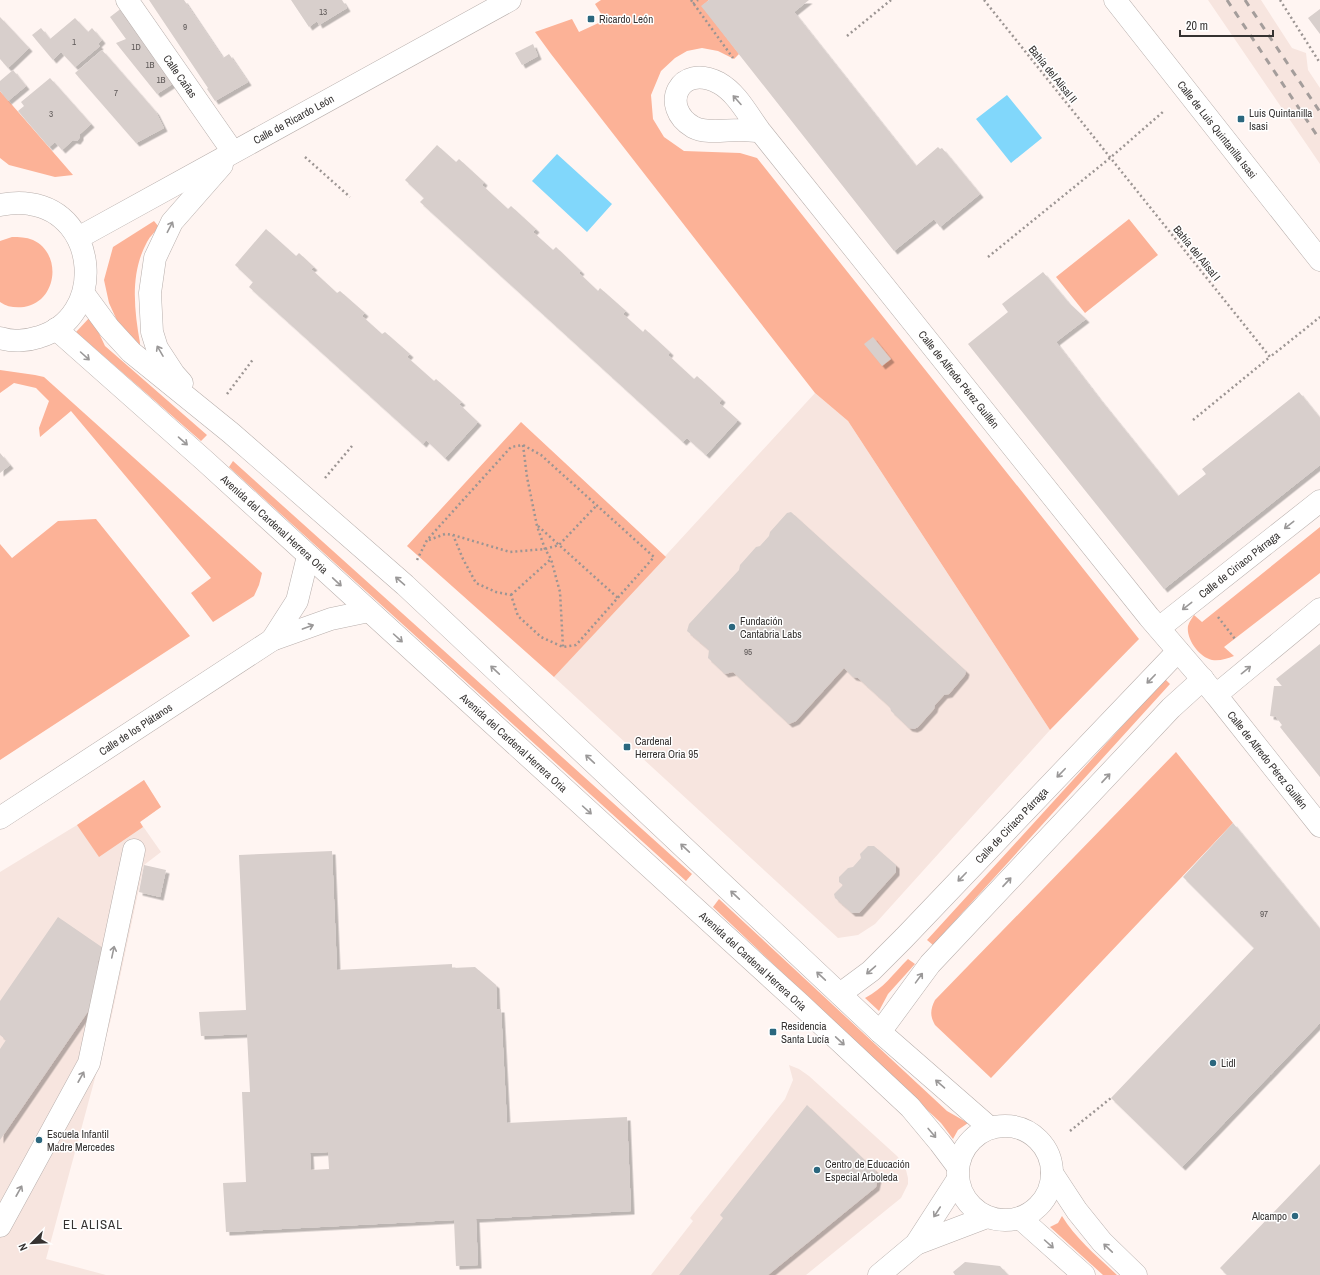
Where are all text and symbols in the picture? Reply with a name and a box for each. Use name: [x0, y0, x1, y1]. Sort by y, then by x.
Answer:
house number: 13: [319, 6, 327, 18]
place label: Ricardo León: [599, 12, 653, 26]
scale bar: [1180, 12, 1273, 38]
marker: Ricardo León: [586, 14, 596, 24]
text: 20 m: [1186, 18, 1208, 34]
house number: 9: [183, 21, 187, 33]
house number: 1: [72, 36, 76, 48]
house number: 1D: [131, 41, 141, 53]
street label: Bahía del Alisal II: [1026, 43, 1080, 105]
street label: Calle Cañas: [160, 52, 200, 101]
house number: 1B: [145, 59, 155, 71]
house number: 1B: [156, 74, 166, 86]
street label: Calle de Luis Quintanilla Isasi: [1174, 78, 1260, 181]
house number: 7: [114, 87, 118, 99]
street label: Calle de Ricardo León: [251, 91, 336, 147]
one-way arrow: [733, 95, 742, 105]
place label: Luis Quintanilla Isasi: [1249, 106, 1312, 133]
house number: 3: [49, 108, 53, 120]
marker: Luis Quintanilla Isasi: [1236, 114, 1246, 124]
one-way arrow: [167, 221, 174, 233]
street label: Bahía del Alisal I: [1170, 222, 1224, 284]
street label: Calle de Alfredo Pérez Guillén: [916, 328, 1002, 431]
one-way arrow: [155, 346, 163, 358]
one-way arrow: [80, 351, 90, 360]
one-way arrow: [177, 437, 188, 446]
street label: Avenida del Cardenal Herrera Oria: [217, 471, 331, 577]
one-way arrow: [1284, 521, 1295, 530]
street label: Calle de Ciriaco Párraga: [1196, 529, 1282, 601]
one-way arrow: [395, 577, 406, 586]
one-way arrow: [332, 578, 342, 587]
one-way arrow: [1182, 601, 1193, 610]
place label: Fundación Cantabria Labs: [740, 614, 802, 641]
one-way arrow: [302, 622, 314, 630]
marker: Fundación Cantabria Labs: [727, 622, 737, 632]
one-way arrow: [392, 633, 403, 642]
house number: 95: [744, 646, 752, 658]
one-way arrow: [490, 665, 500, 675]
one-way arrow: [1241, 665, 1252, 674]
one-way arrow: [1146, 674, 1156, 684]
street label: Avenida del Cardenal Herrera Oria: [457, 690, 570, 795]
street label: Calle de los Plátanos: [96, 700, 175, 758]
street label: Calle de Alfredo Pérez Guillén: [1224, 708, 1311, 812]
place label: Cardenal Herrera Oria 95: [635, 734, 698, 761]
marker: Cardenal Herrera Oria 95: [622, 742, 632, 752]
one-way arrow: [585, 754, 595, 764]
one-way arrow: [1057, 768, 1066, 778]
one-way arrow: [1101, 773, 1110, 783]
street label: Calle de Ciriaco Párraga: [972, 785, 1051, 866]
one-way arrow: [582, 805, 593, 814]
one-way arrow: [680, 843, 690, 853]
one-way arrow: [957, 872, 967, 882]
one-way arrow: [1002, 877, 1012, 887]
one-way arrow: [730, 890, 740, 900]
street label: Avenida del Cardenal Herrera Oria: [696, 908, 810, 1014]
house number: 97: [1260, 908, 1268, 920]
one-way arrow: [109, 946, 117, 959]
one-way arrow: [866, 965, 876, 975]
one-way arrow: [816, 971, 826, 981]
one-way arrow: [915, 973, 924, 984]
place label: Residencia Santa Lucía: [781, 1019, 829, 1046]
marker: Residencia Santa Lucía: [768, 1027, 778, 1037]
one-way arrow: [834, 1036, 844, 1045]
place label: Lidl: [1221, 1056, 1236, 1070]
marker: Lidl: [1208, 1058, 1218, 1068]
one-way arrow: [78, 1072, 86, 1084]
one-way arrow: [935, 1080, 945, 1089]
place label: Escuela Infantil Madre Mercedes: [47, 1127, 115, 1154]
one-way arrow: [927, 1127, 936, 1138]
marker: Escuela Infantil Madre Mercedes: [34, 1135, 44, 1145]
place label: Centro de Educación Especial Arboleda: [825, 1157, 910, 1184]
marker: Centro de Educación Especial Arboleda: [812, 1165, 822, 1175]
one-way arrow: [15, 1186, 23, 1198]
one-way arrow: [933, 1206, 941, 1217]
place label: Alcampo: [1251, 1209, 1287, 1223]
marker: Alcampo: [1290, 1211, 1300, 1221]
district label: EL ALISAL: [63, 1216, 123, 1233]
north arrow: [12, 1223, 52, 1263]
one-way arrow: [1044, 1239, 1054, 1249]
text: N: [15, 1241, 31, 1253]
one-way arrow: [1103, 1243, 1113, 1253]

